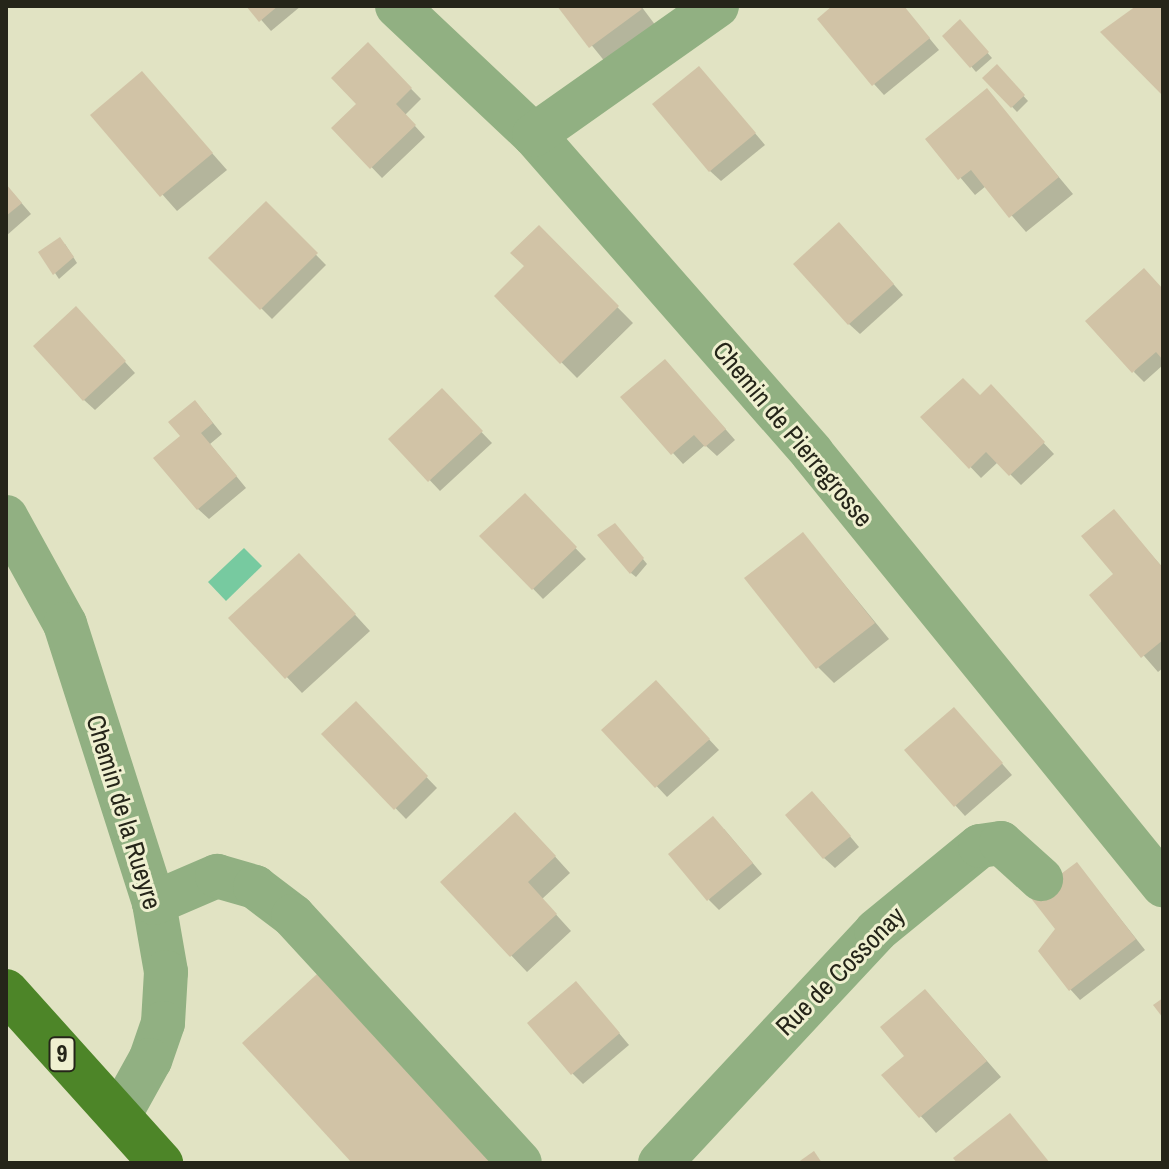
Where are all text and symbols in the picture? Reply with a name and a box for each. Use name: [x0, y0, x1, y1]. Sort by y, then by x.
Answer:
street label: Chemin de Pierregrosse: [706, 335, 880, 533]
street label: Chemin de la Rueyre: [80, 711, 168, 913]
street label: Rue de Cossonay: [769, 900, 911, 1042]
road number: 9: [48, 1034, 76, 1074]

